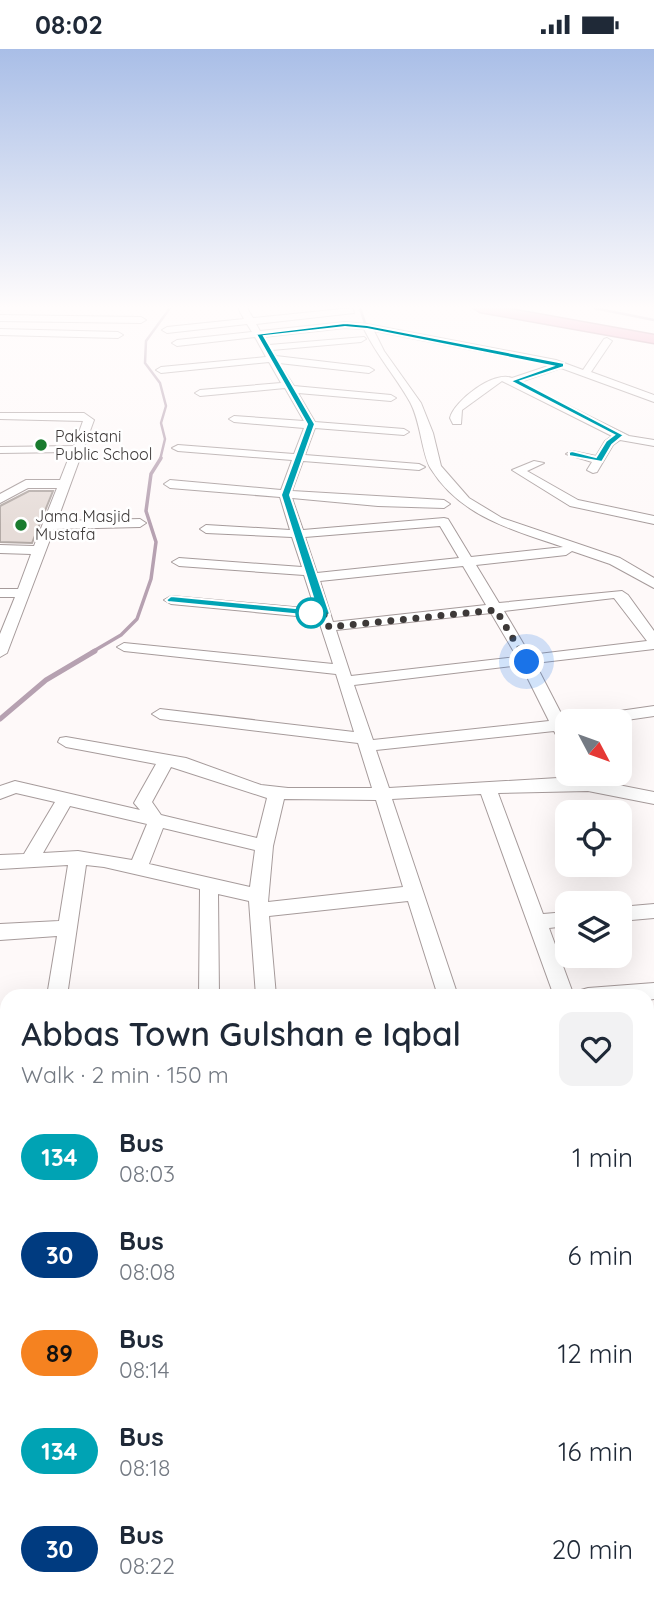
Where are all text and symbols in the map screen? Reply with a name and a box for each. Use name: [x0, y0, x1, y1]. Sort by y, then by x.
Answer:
text: 08:02: [35, 8, 103, 41]
place label: Pakistani Public School: [55, 426, 152, 464]
marker: Pakistani Public School: [33, 437, 49, 453]
place label: Jama Masjid Mustafa: [35, 506, 130, 544]
marker: Jama Masjid Mustafa: [13, 517, 29, 533]
unlabelled marker: [296, 598, 326, 628]
your location: [509, 644, 544, 679]
north arrow: [555, 709, 632, 786]
map controls: [555, 709, 632, 968]
button: locate: [555, 800, 632, 877]
button: layers: [555, 891, 632, 968]
button: heart: [559, 1012, 633, 1086]
text: Abbas Town Gulshan e Iqbal: [21, 1013, 461, 1054]
text: Walk · 2 min · 150 m: [21, 1060, 229, 1089]
text: Bus: [119, 1126, 164, 1159]
text: 1 min: [572, 1141, 633, 1174]
text: 134: [41, 1142, 78, 1172]
text: 08:03: [119, 1159, 175, 1188]
text: Bus: [119, 1224, 164, 1257]
text: 6 min: [568, 1239, 633, 1272]
text: 30: [46, 1240, 73, 1270]
text: 08:08: [119, 1257, 176, 1286]
text: Bus: [119, 1322, 164, 1355]
text: 12 min: [558, 1337, 633, 1370]
text: 89: [46, 1338, 73, 1368]
text: 08:14: [119, 1355, 170, 1384]
text: Bus: [119, 1420, 164, 1453]
text: 16 min: [558, 1435, 633, 1468]
text: 134: [41, 1436, 78, 1466]
text: 08:18: [119, 1453, 170, 1482]
text: Bus: [119, 1518, 164, 1551]
text: 20 min: [552, 1533, 633, 1566]
text: 30: [46, 1534, 73, 1564]
text: 08:22: [119, 1551, 175, 1580]

